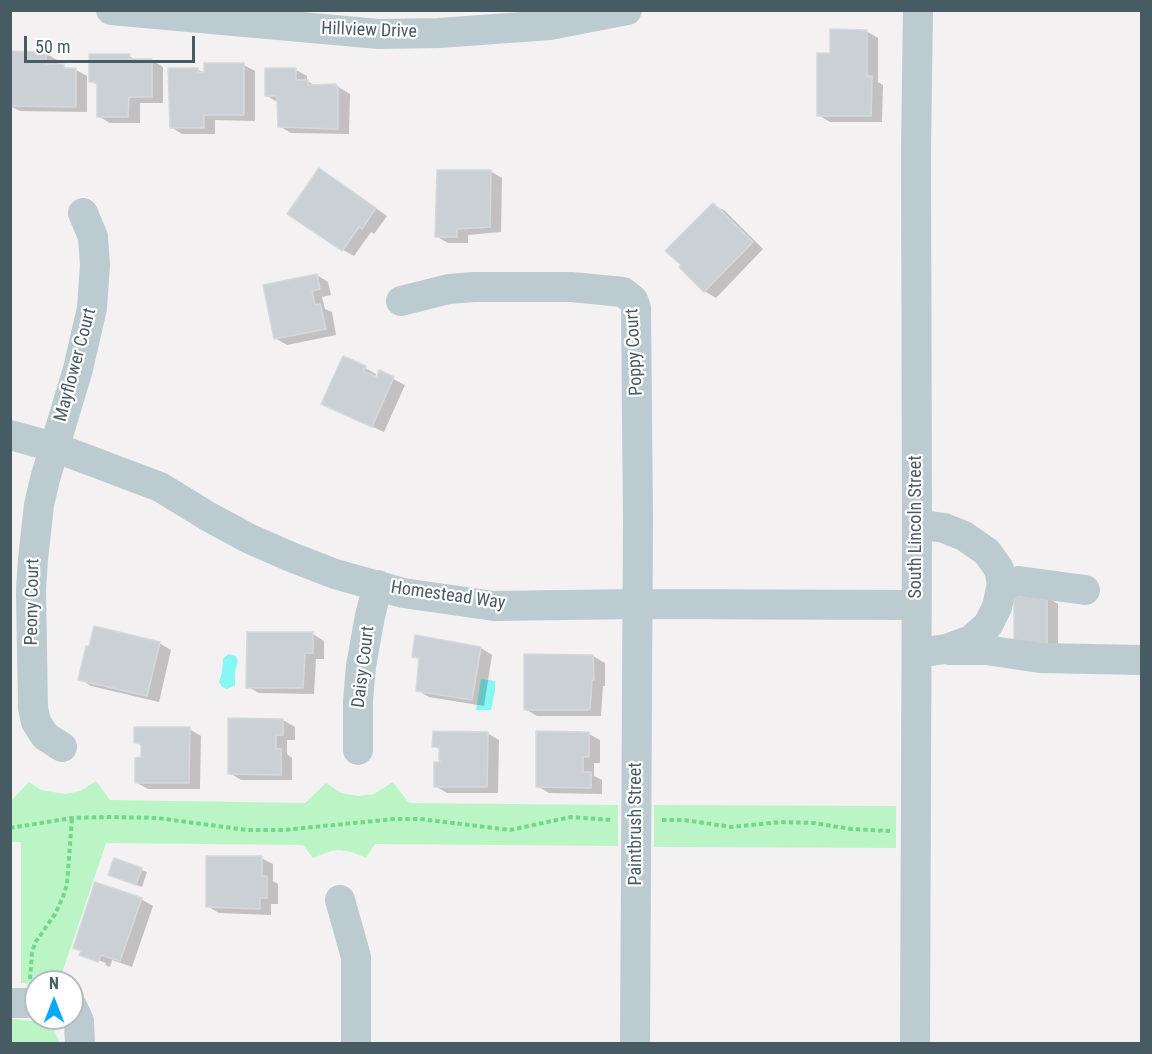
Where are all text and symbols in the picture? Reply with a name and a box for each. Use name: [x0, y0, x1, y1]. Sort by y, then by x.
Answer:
street label: Hillview Drive: [321, 19, 417, 43]
scale bar: [27, 24, 198, 62]
text: 50 m: [35, 36, 70, 57]
street label: Mayflower Court: [50, 306, 102, 424]
street label: Poppy Court: [622, 308, 648, 396]
street label: South Lincoln Street: [905, 455, 927, 599]
street label: Peony Court: [21, 558, 45, 646]
street label: Homestead Way: [389, 577, 507, 615]
street label: Daisy Court: [348, 625, 380, 709]
street label: Paintbrush Street: [625, 763, 647, 885]
north arrow: [24, 970, 84, 1030]
text: N: [49, 974, 59, 993]

